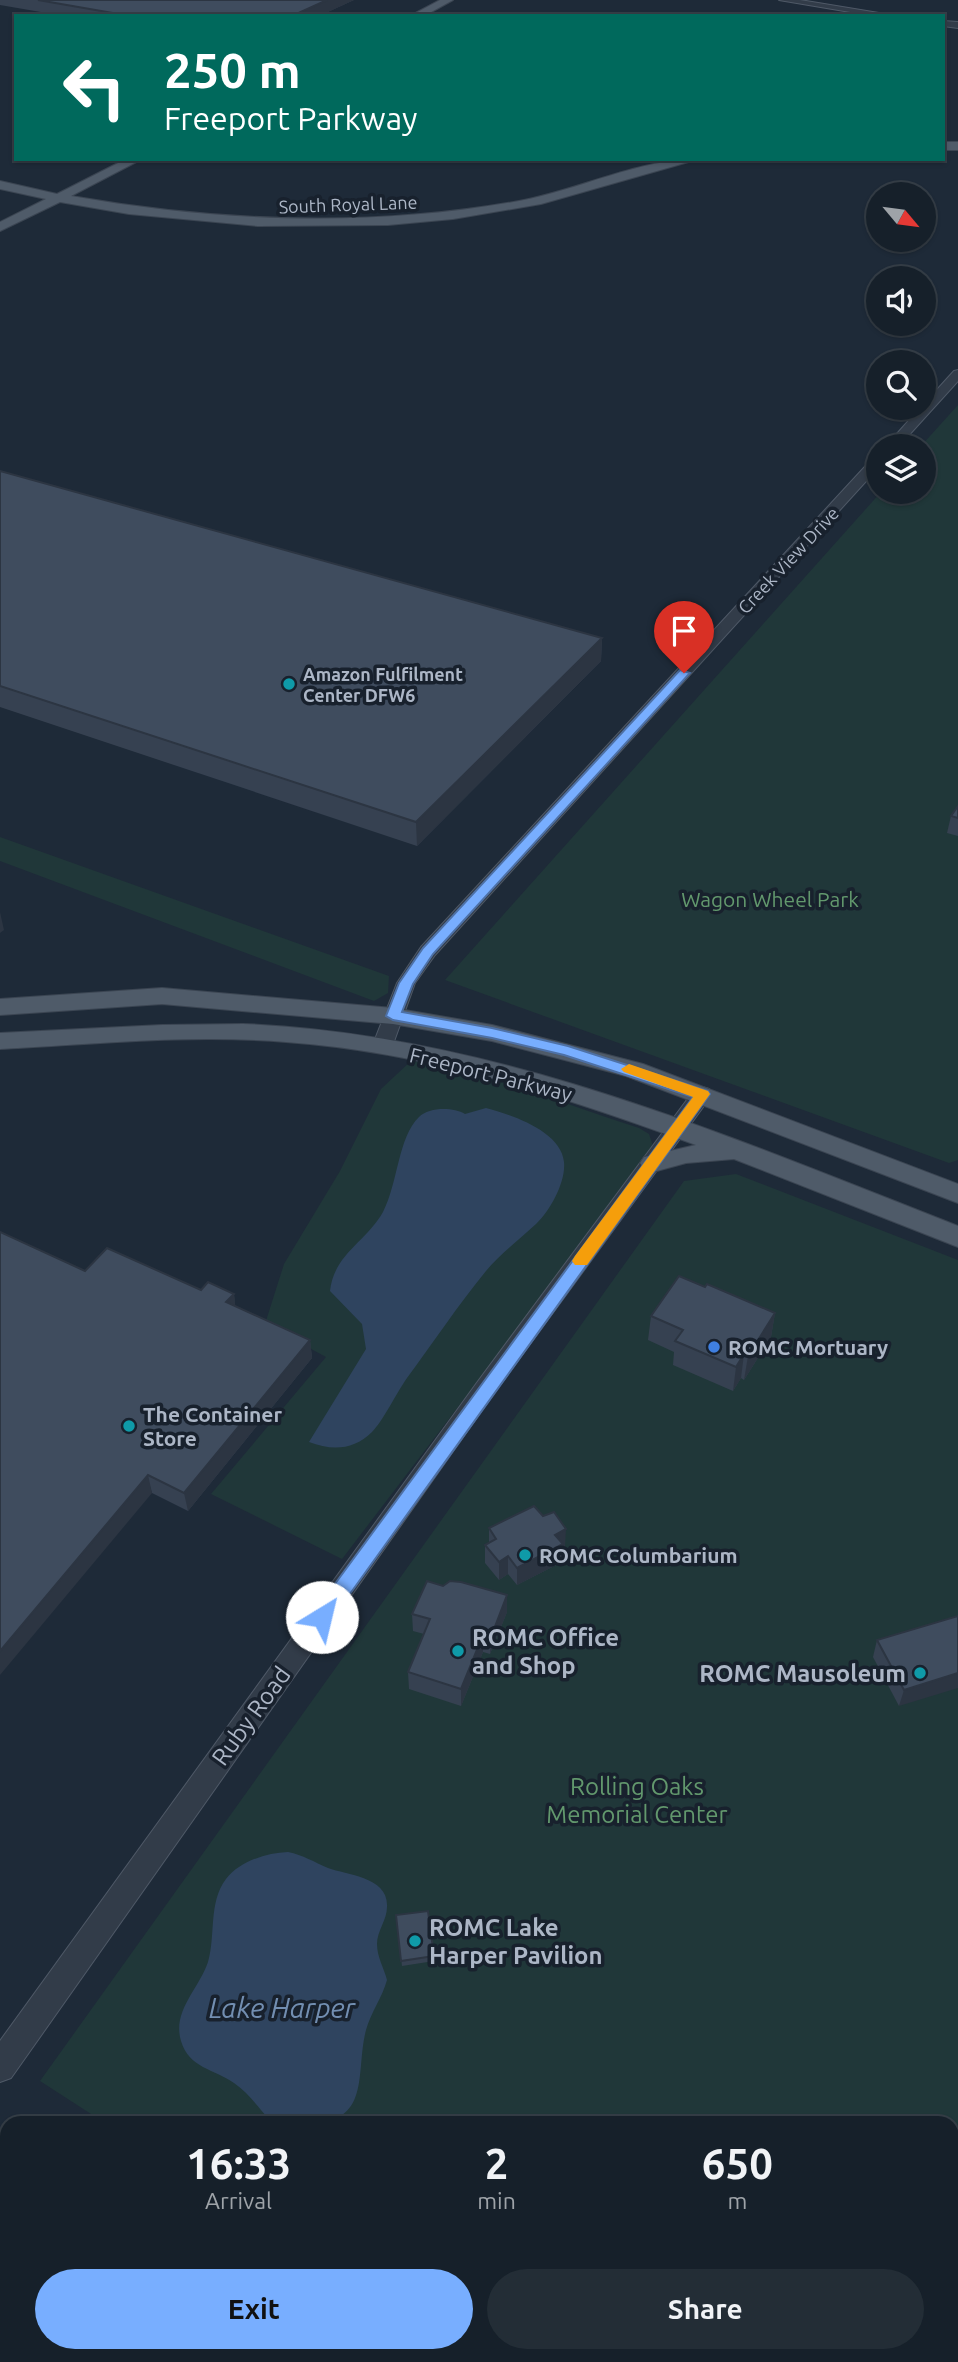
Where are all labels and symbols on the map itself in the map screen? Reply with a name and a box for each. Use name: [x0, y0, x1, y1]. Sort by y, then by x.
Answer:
north arrow: [866, 182, 936, 252]
street label: South Royal Lane: [278, 192, 418, 216]
street label: Creek View Drive: [734, 503, 842, 617]
pin: [654, 601, 714, 673]
place label: Amazon Fulfilment Center DFW6: [303, 664, 463, 705]
marker: Amazon Fulfilment Center DFW6: [281, 676, 297, 692]
park label: Wagon Wheel Park: [681, 887, 859, 911]
street label: Freeport Parkway: [407, 1042, 575, 1106]
place label: ROMC Mortuary: [728, 1335, 888, 1359]
marker: ROMC Mortuary: [706, 1339, 722, 1355]
place label: The Container Store: [143, 1402, 282, 1450]
marker: The Container Store: [121, 1418, 137, 1434]
place label: ROMC Columbarium: [539, 1543, 738, 1567]
marker: ROMC Columbarium: [517, 1547, 533, 1563]
position arrow: [285, 1580, 359, 1654]
place label: ROMC Office and Shop: [472, 1624, 619, 1679]
marker: ROMC Office and Shop: [450, 1643, 466, 1659]
place label: ROMC Mausoleum: [699, 1660, 906, 1687]
street label: Ruby Road: [206, 1662, 296, 1770]
marker: ROMC Mausoleum: [912, 1665, 928, 1681]
park label: Rolling Oaks Memorial Center: [546, 1773, 728, 1828]
place label: ROMC Lake Harper Pavilion: [429, 1914, 603, 1969]
marker: ROMC Lake Harper Pavilion: [407, 1933, 423, 1949]
water label: Lake Harper: [209, 1992, 357, 2023]

